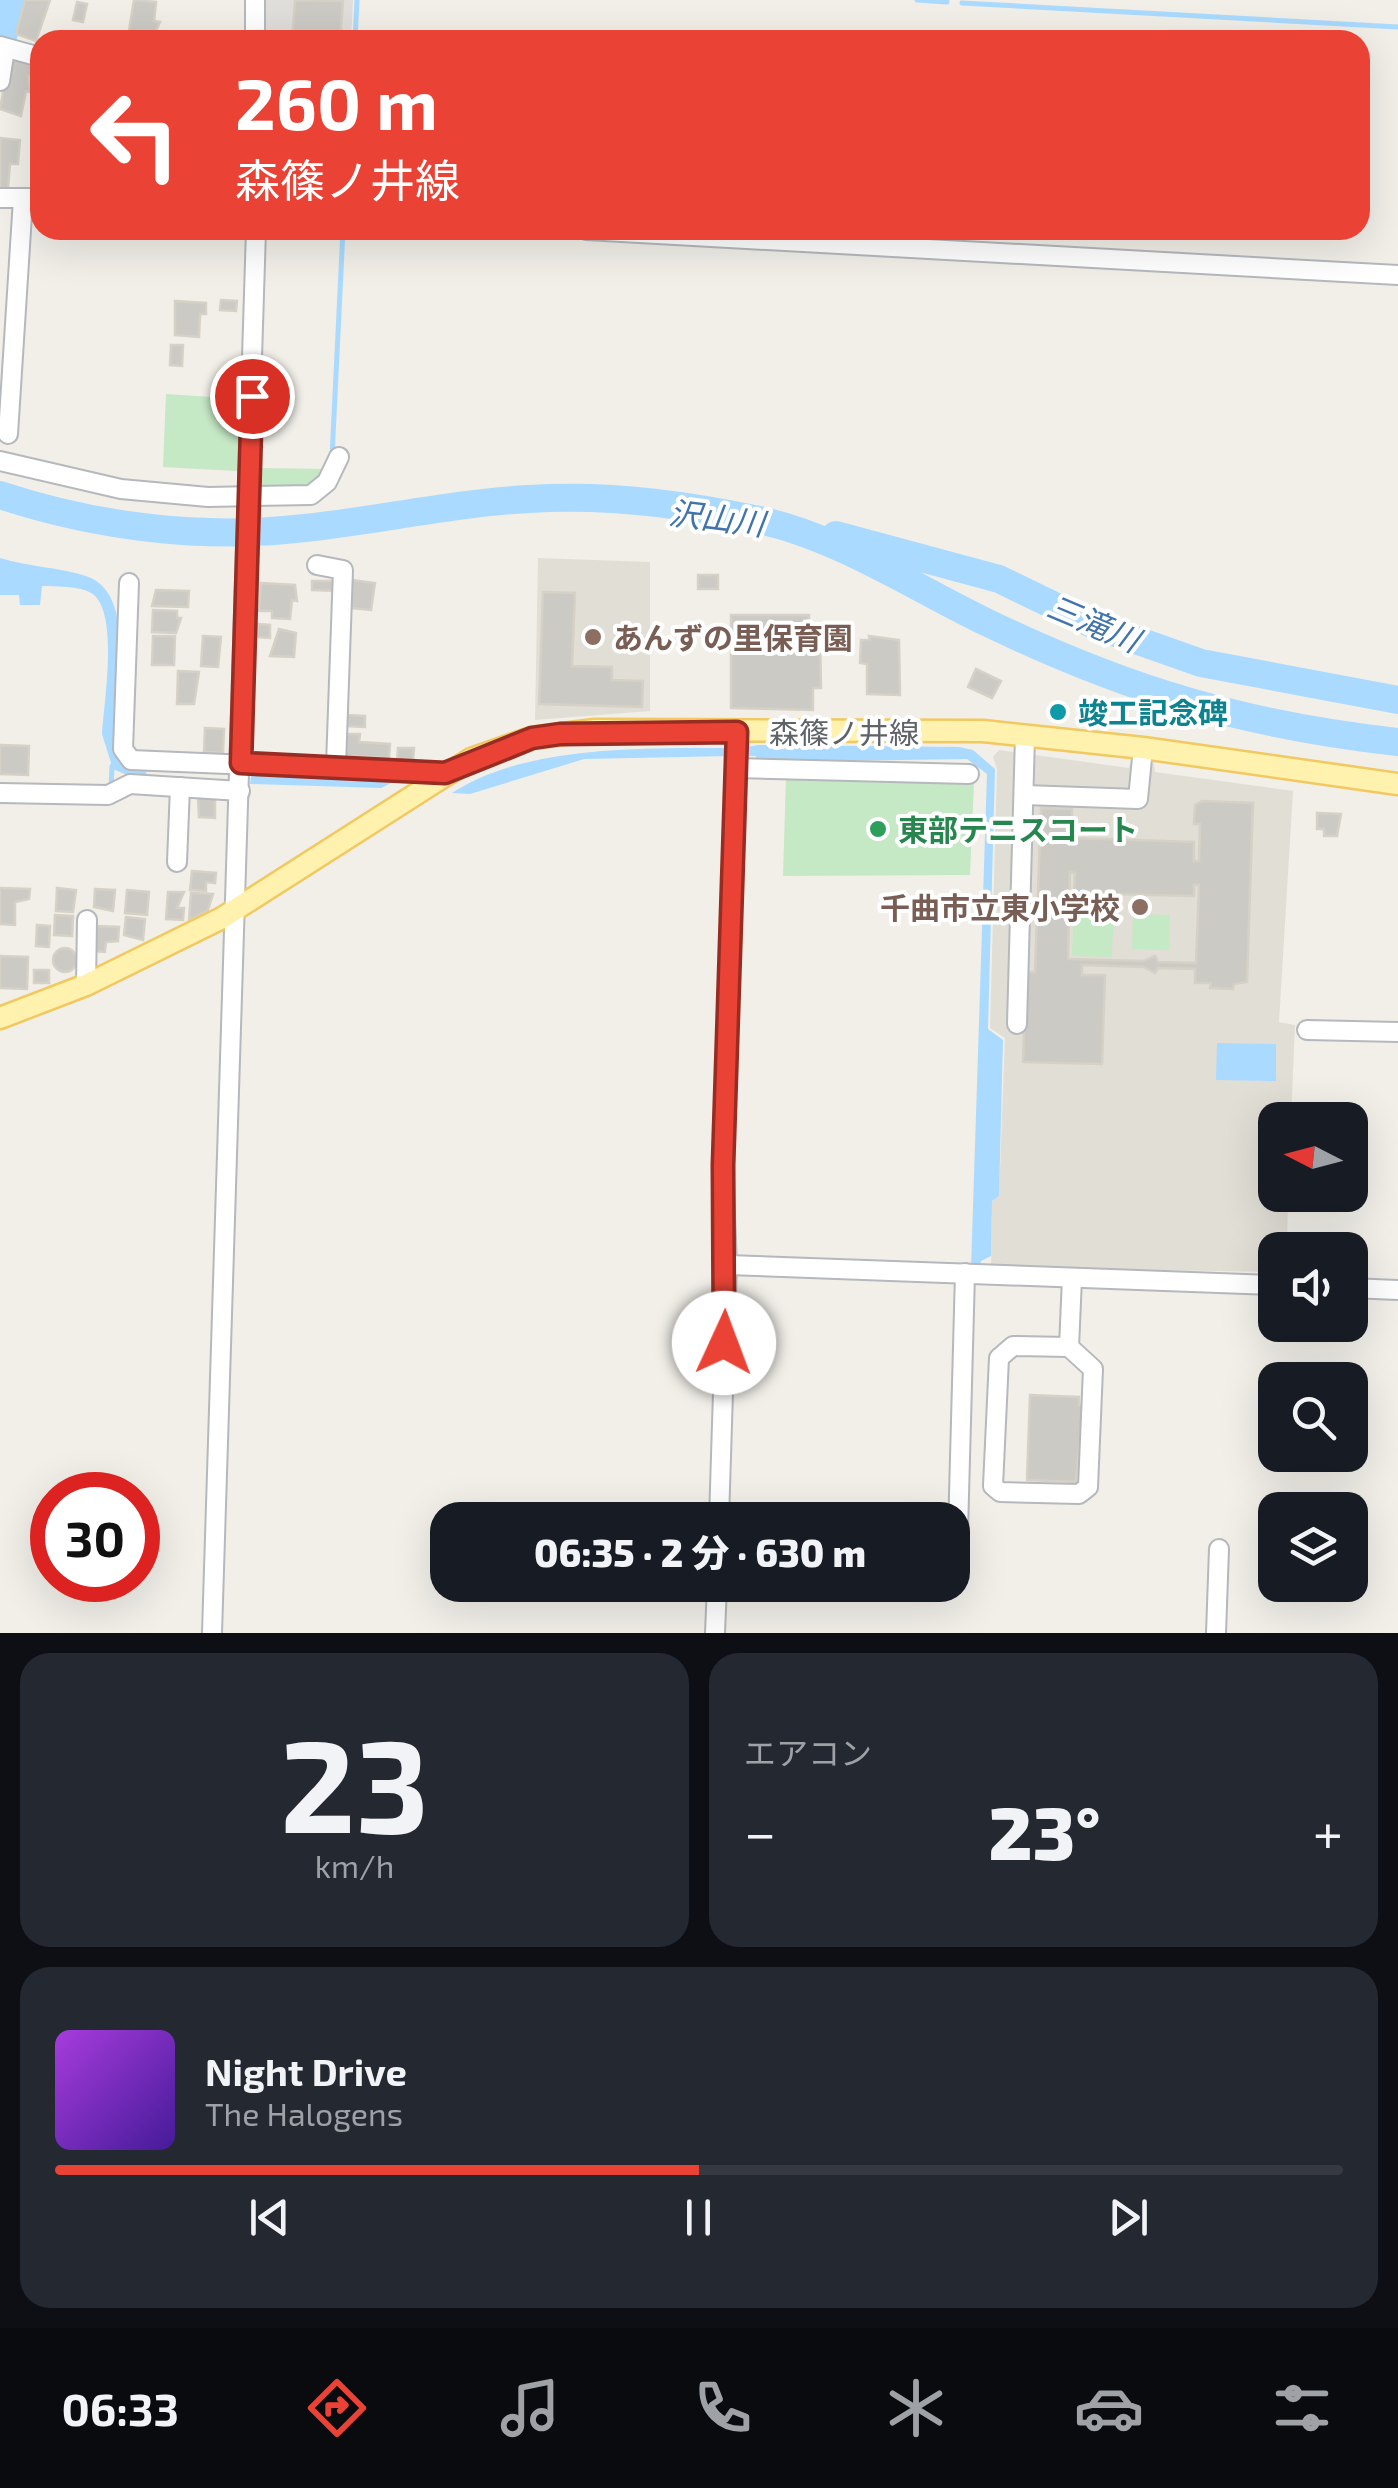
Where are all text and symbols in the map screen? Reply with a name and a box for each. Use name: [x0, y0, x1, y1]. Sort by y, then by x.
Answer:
text: 260 m: [235, 60, 438, 144]
icon: left: [70, 70, 200, 200]
text: 森篠ノ井線: [235, 152, 460, 206]
pin: [210, 354, 295, 439]
icon: arrive: [225, 369, 280, 424]
water label: 沢山川: [667, 492, 770, 542]
water label: 三滝川: [1042, 586, 1148, 659]
place label: あんずの里保育園: [613, 619, 853, 655]
marker: あんずの里保育園: [582, 626, 604, 648]
place label: 竣工記念碑: [1078, 694, 1228, 730]
marker: 竣工記念碑: [1047, 701, 1069, 723]
street label: 森篠ノ井線: [769, 714, 919, 750]
place label: 東部テニスコート: [898, 811, 1138, 847]
marker: 東部テニスコート: [867, 818, 889, 840]
place label: 千曲市立東小学校: [880, 889, 1120, 925]
marker: 千曲市立東小学校: [1129, 896, 1151, 918]
north arrow: [1258, 1102, 1368, 1212]
map controls: [1258, 1102, 1368, 1602]
button: sound: [1258, 1232, 1368, 1342]
position arrow: [672, 1291, 776, 1395]
button: search: [1258, 1362, 1368, 1472]
speed limit sign: 30: [30, 1472, 160, 1602]
button: layers: [1258, 1492, 1368, 1602]
text: 06:35 · 2 分 · 630 m: [534, 1529, 866, 1575]
text: 23: [280, 1703, 429, 1859]
text: エアコン: [744, 1733, 872, 1771]
text: 23°: [988, 1785, 1101, 1875]
text: −: [744, 1798, 776, 1864]
text: +: [1313, 1798, 1343, 1864]
text: km/h: [315, 1846, 394, 1884]
text: Night Drive: [205, 2048, 407, 2094]
text: The Halogens: [205, 2094, 403, 2132]
icon: previous: [242, 2190, 297, 2245]
icon: pause: [671, 2190, 726, 2245]
icon: next: [1101, 2190, 1156, 2245]
icon: directions: [302, 2373, 372, 2443]
icon: music: [495, 2373, 565, 2443]
icon: phone: [688, 2373, 758, 2443]
icon: climate: [881, 2373, 951, 2443]
icon: car: [1074, 2373, 1144, 2443]
icon: filters: [1267, 2373, 1337, 2443]
text: 06:33: [61, 2381, 179, 2435]

